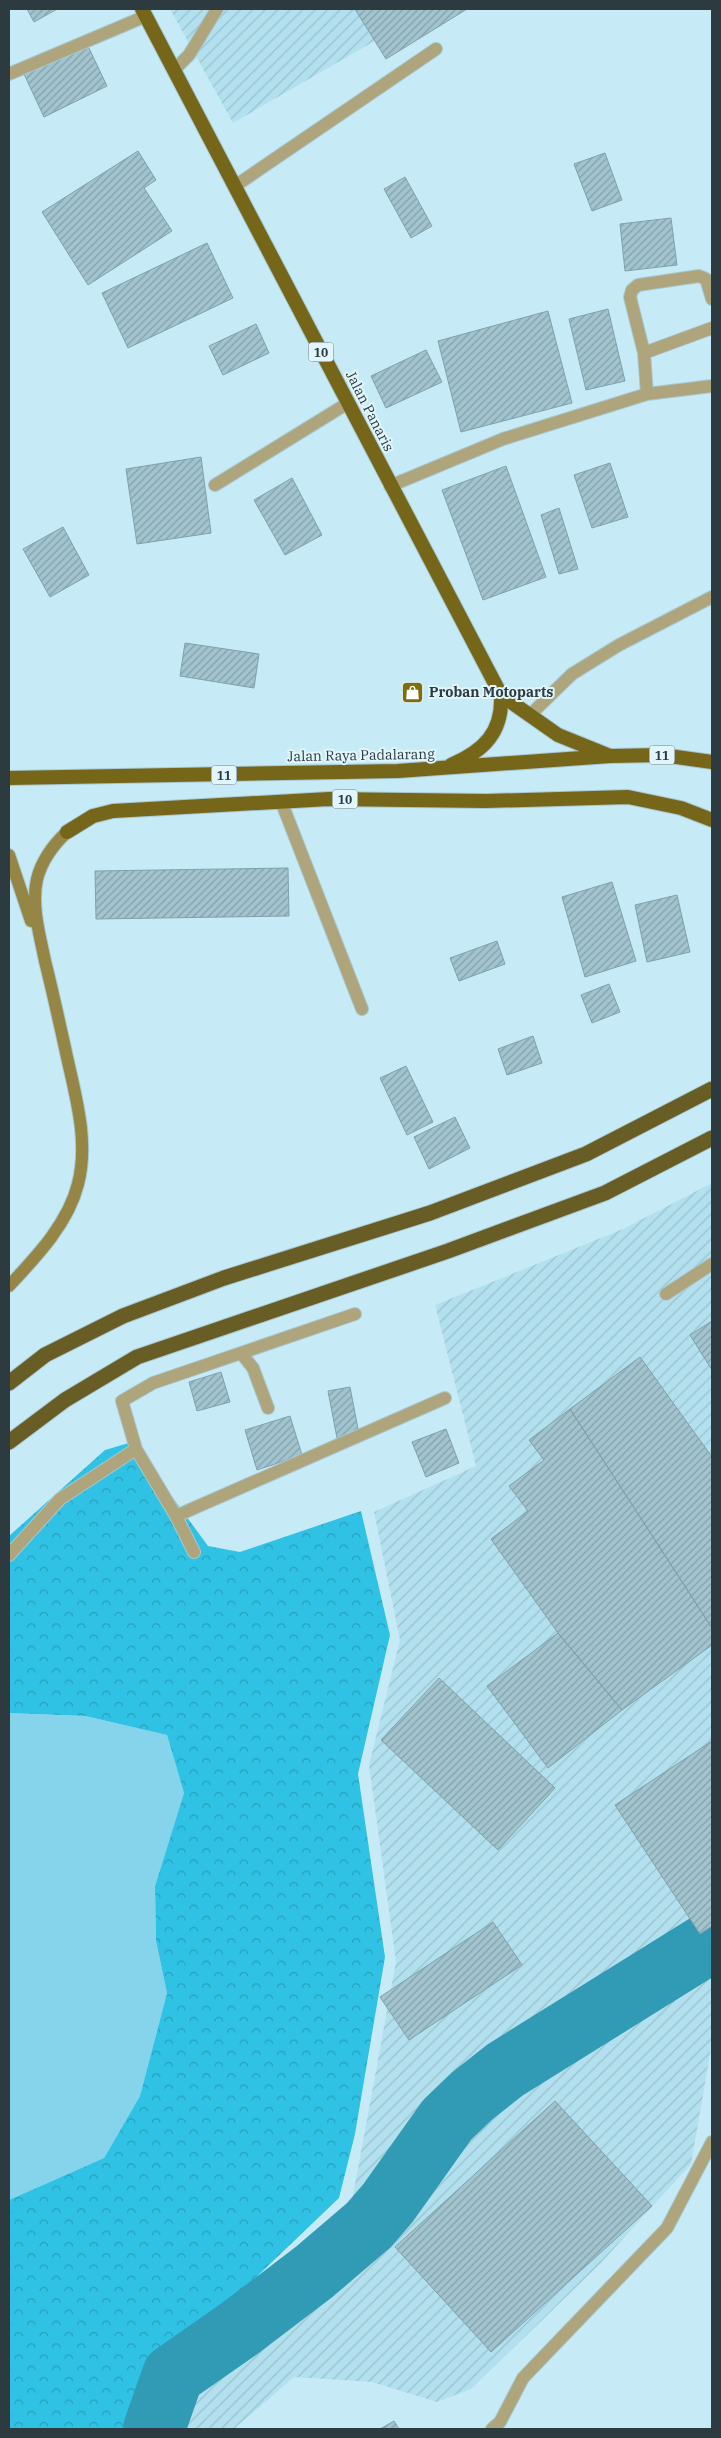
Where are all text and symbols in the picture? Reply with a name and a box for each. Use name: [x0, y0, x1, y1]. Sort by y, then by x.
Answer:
road number: 10: [308, 342, 334, 362]
street label: Jalan Panaris: [342, 368, 398, 455]
shop icon: Proban Motoparts: [401, 680, 425, 704]
place label: Proban Motoparts: [429, 683, 553, 701]
street label: Jalan Raya Padalarang: [287, 745, 435, 765]
road number: 11: [650, 746, 674, 764]
road number: 11: [212, 766, 236, 784]
road number: 10: [332, 790, 358, 809]

